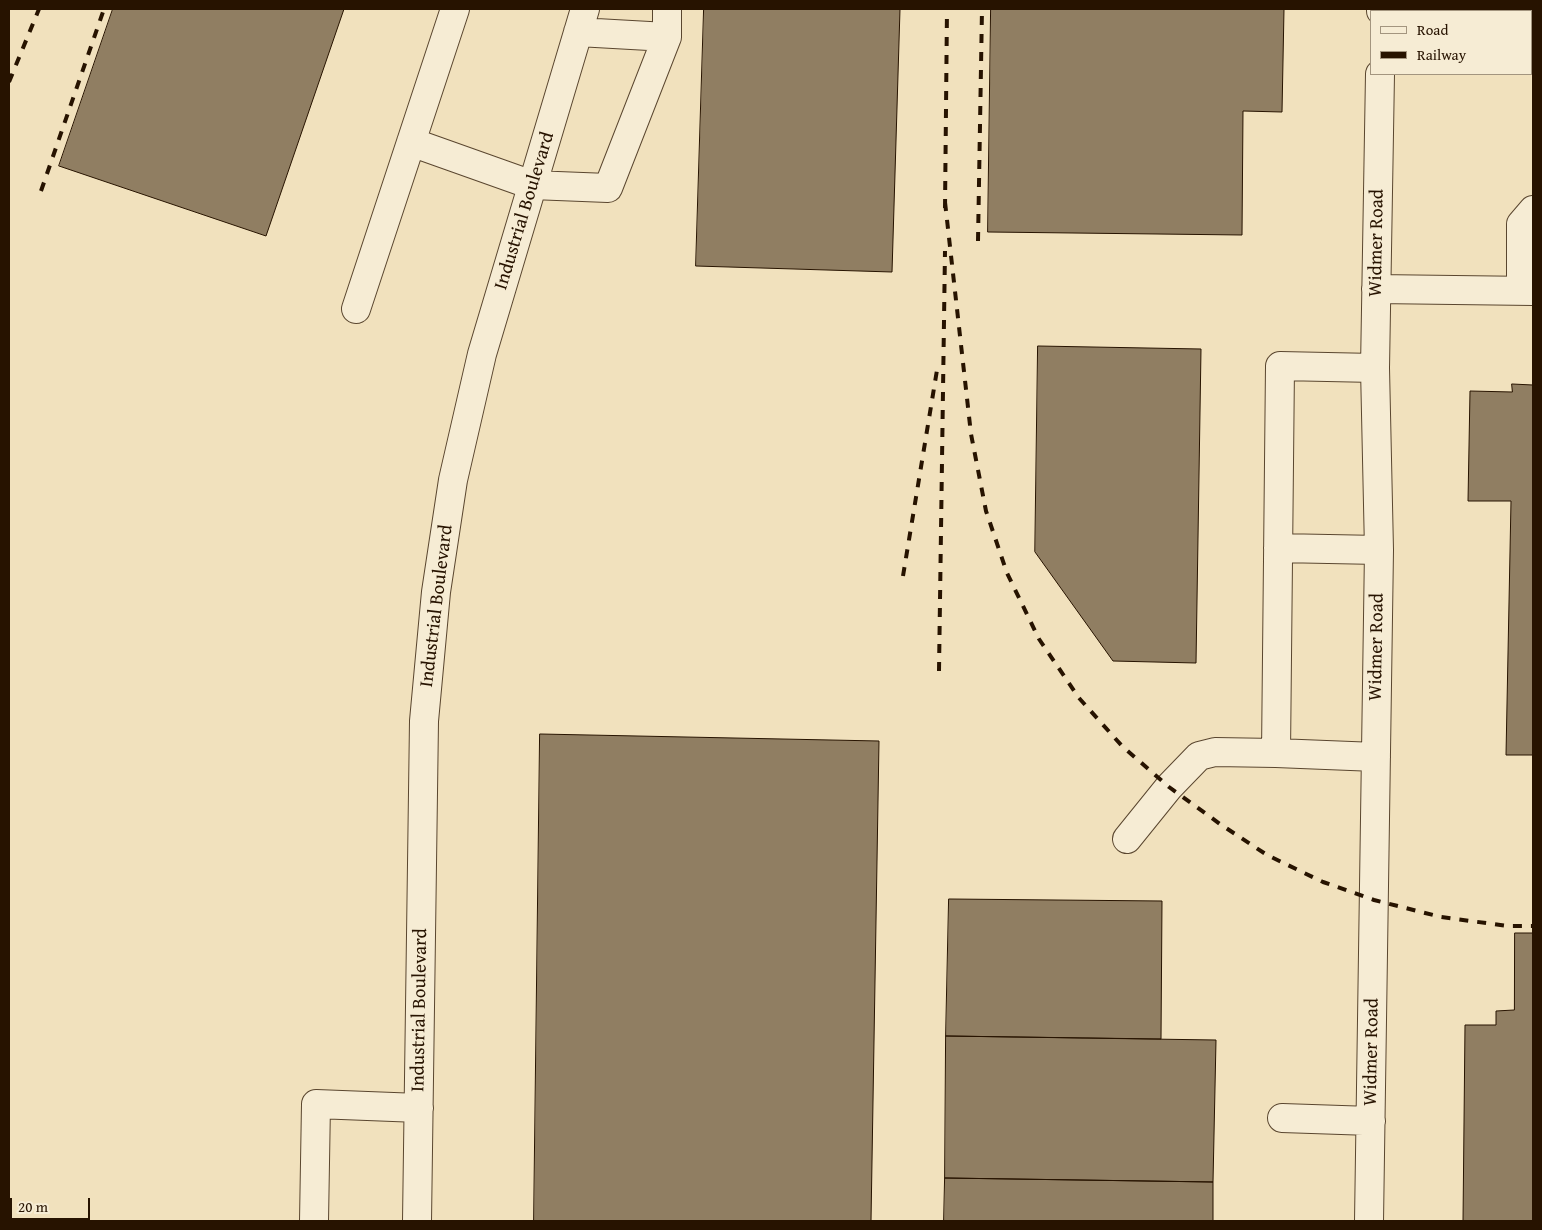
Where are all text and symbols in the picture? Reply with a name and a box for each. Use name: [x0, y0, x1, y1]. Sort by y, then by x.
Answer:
legend: [1370, 10, 1532, 75]
text: Road: [1417, 19, 1448, 40]
text: Railway: [1417, 44, 1466, 65]
street label: Industrial Boulevard: [490, 129, 560, 293]
street label: Widmer Road: [1365, 189, 1389, 297]
street label: Industrial Boulevard: [416, 523, 458, 689]
street label: Widmer Road: [1365, 593, 1389, 701]
street label: Industrial Boulevard: [407, 928, 433, 1092]
street label: Widmer Road: [1360, 998, 1384, 1106]
scale bar: [12, 1188, 92, 1220]
text: 20 m: [18, 1196, 48, 1217]

